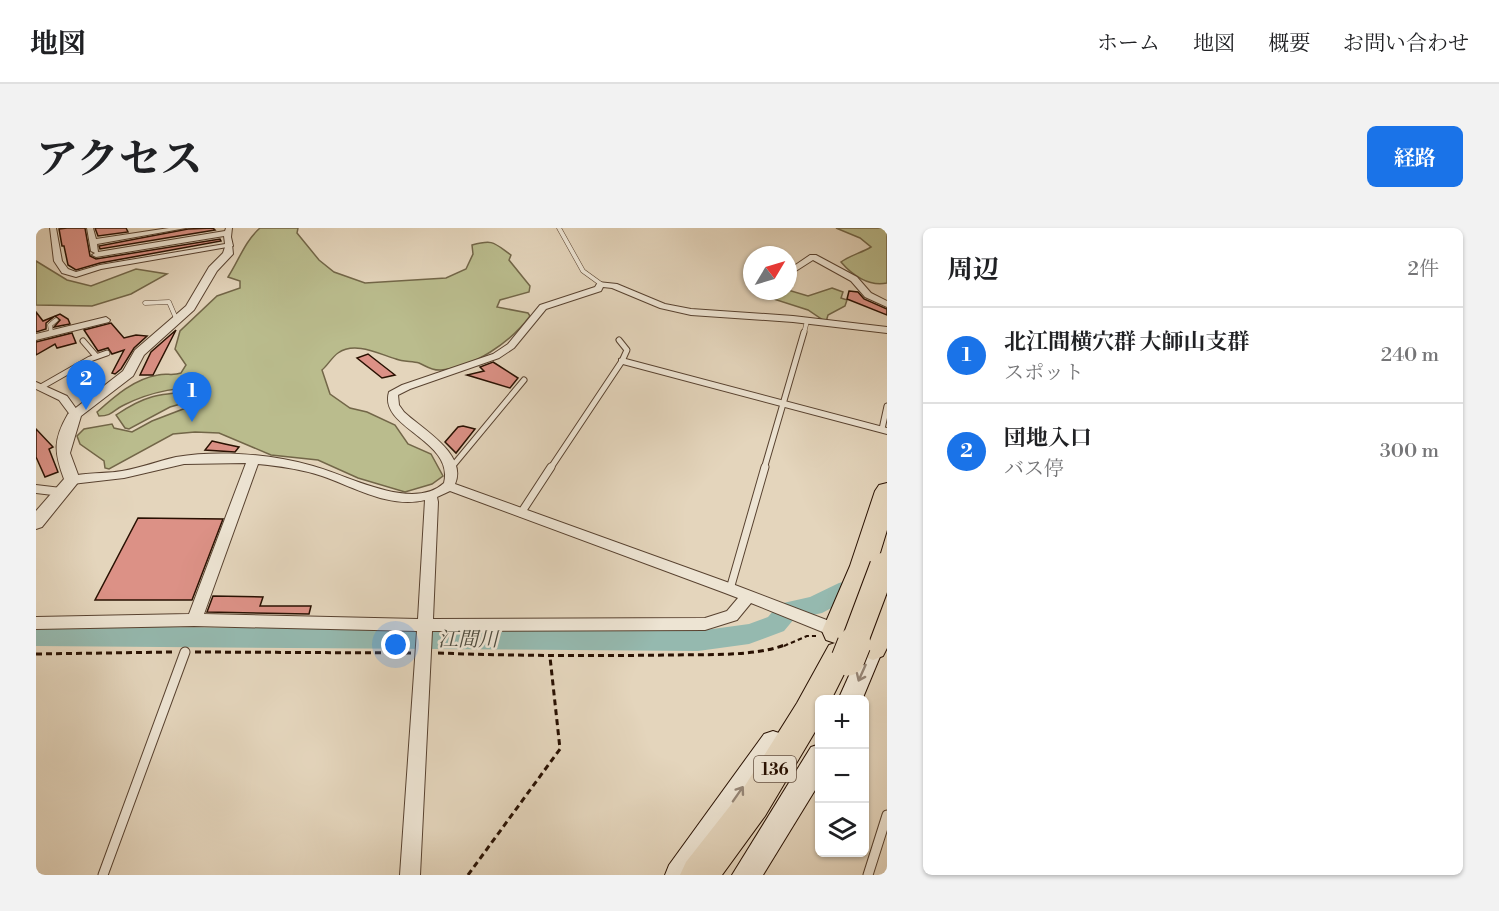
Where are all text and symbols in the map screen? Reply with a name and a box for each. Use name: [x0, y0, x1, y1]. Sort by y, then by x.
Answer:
text: 地図: [30, 27, 86, 62]
text: ホーム: [1097, 31, 1160, 57]
text: 地図: [1193, 31, 1235, 57]
text: 概要: [1268, 31, 1310, 57]
text: お問い合わせ: [1343, 31, 1469, 57]
button: 経路: [1367, 126, 1463, 187]
text: アクセス: [36, 134, 203, 187]
north arrow: [743, 246, 797, 300]
text: 周辺: [947, 254, 999, 286]
text: 2件: [1408, 257, 1439, 282]
text: 北江間横穴群 大師山支群: [1004, 329, 1250, 356]
text: 1: [962, 343, 971, 368]
text: 240 m: [1381, 343, 1439, 368]
pin: 2: [67, 360, 106, 410]
text: スポット: [1004, 361, 1084, 386]
pin: 1: [172, 372, 212, 422]
text: 団地入口: [1004, 425, 1092, 452]
text: 2: [960, 439, 973, 464]
text: 300 m: [1380, 439, 1439, 464]
text: バス停: [1004, 457, 1064, 482]
water label: 江間川: [438, 628, 500, 653]
your location: [381, 630, 410, 659]
one-way arrow: [856, 664, 867, 682]
map controls: [815, 695, 869, 857]
button: +: [815, 695, 869, 749]
button: −: [815, 749, 869, 803]
road number: 136: [754, 756, 796, 782]
one-way arrow: [732, 786, 744, 802]
button: layers: [815, 803, 869, 857]

